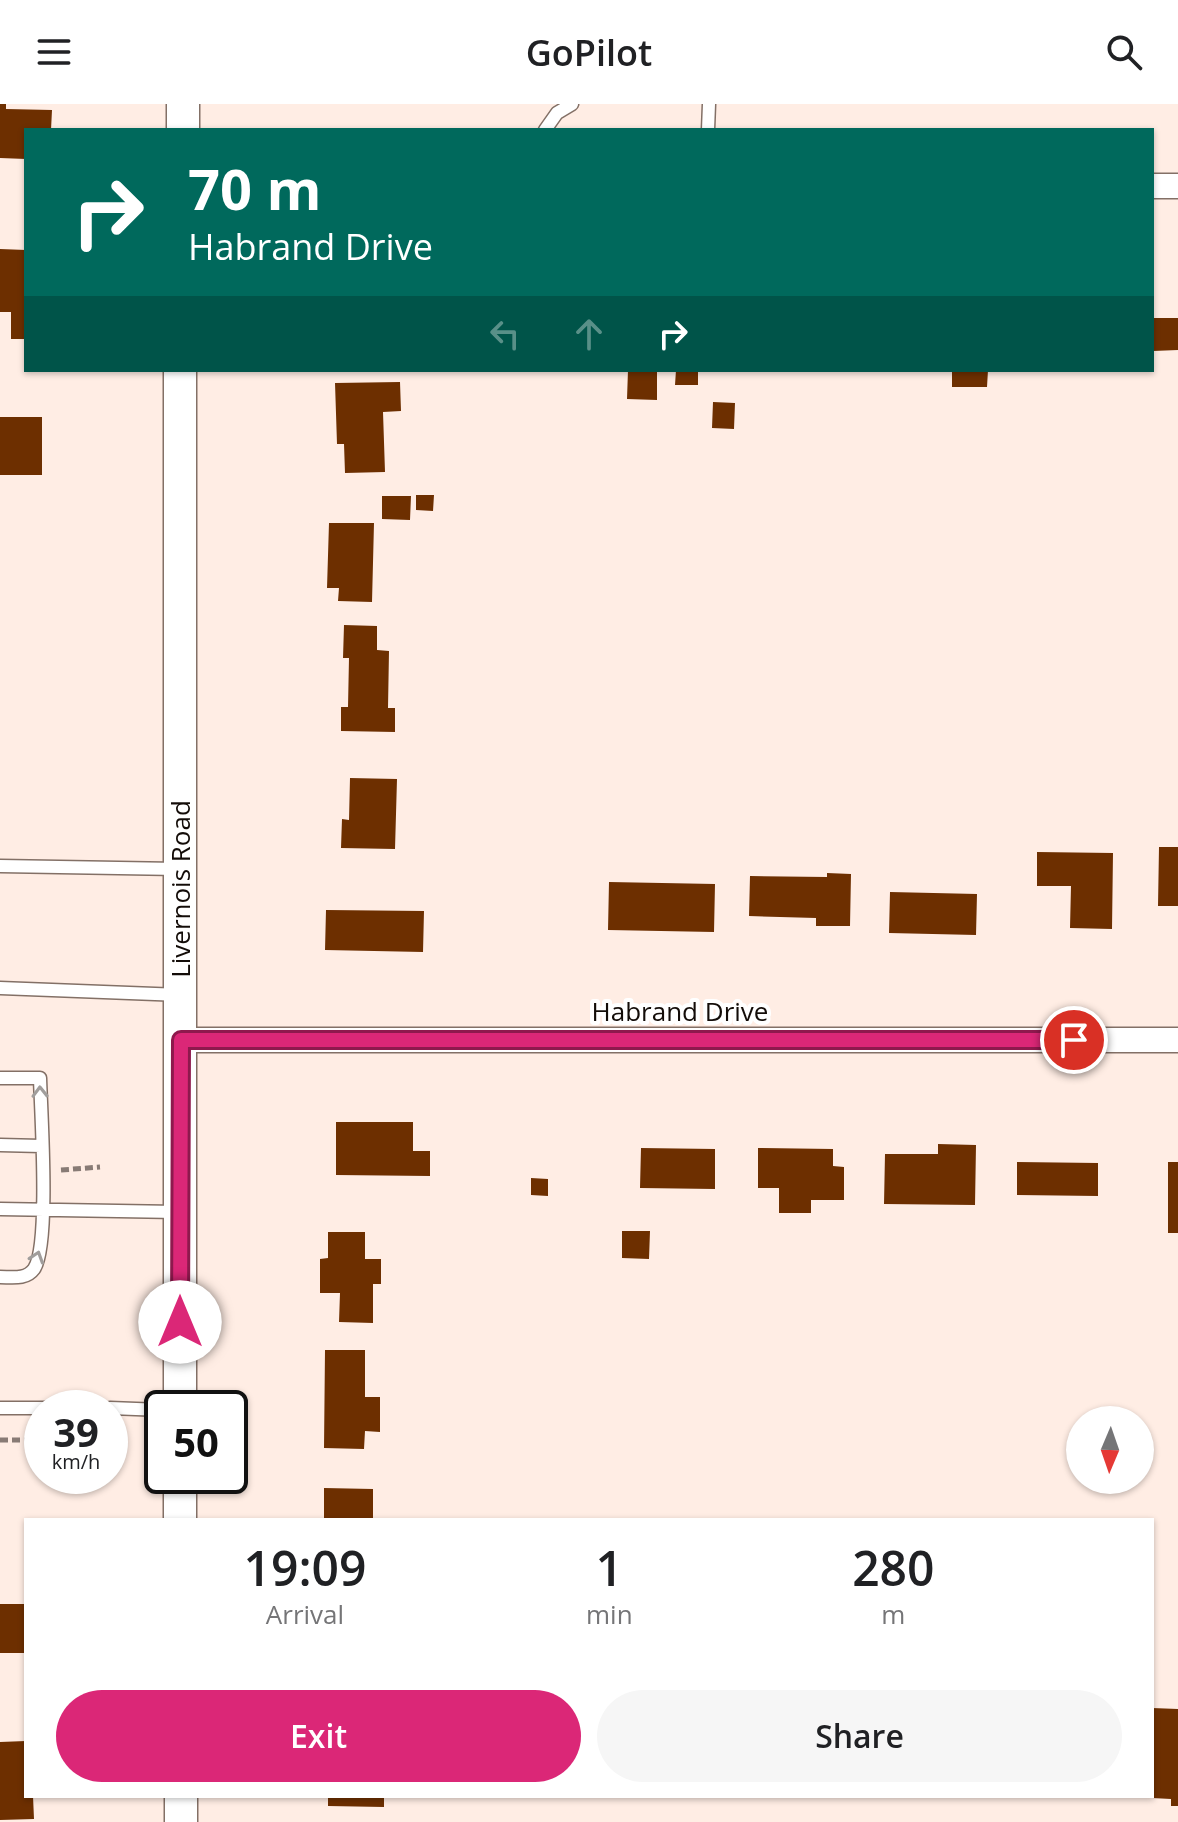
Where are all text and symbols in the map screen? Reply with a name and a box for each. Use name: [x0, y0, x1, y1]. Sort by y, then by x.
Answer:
text: GoPilot: [526, 28, 652, 77]
icon: menu: [32, 30, 76, 74]
icon: search: [1102, 30, 1146, 74]
text: 70 m: [188, 150, 322, 226]
icon: right: [56, 160, 160, 264]
text: Habrand Drive: [188, 222, 433, 271]
icon: left: [483, 312, 527, 356]
icon: ahead: [567, 312, 611, 356]
icon: right: [651, 312, 695, 356]
street label: Livernois Road: [162, 800, 198, 978]
street label: Habrand Drive: [592, 993, 768, 1029]
pin: [1040, 1006, 1108, 1074]
icon: arrive: [1052, 1018, 1096, 1062]
one-way arrow: [32, 1085, 49, 1098]
one-way arrow: [28, 1251, 44, 1265]
position arrow: [138, 1280, 222, 1364]
speed limit sign: 50: [144, 1390, 248, 1494]
text: 39: [53, 1404, 99, 1459]
north arrow: [1066, 1406, 1154, 1494]
map controls: [1066, 1406, 1154, 1494]
text: km/h: [52, 1448, 100, 1475]
text: 19:09: [244, 1535, 366, 1600]
text: 1: [596, 1535, 623, 1600]
text: 280: [852, 1535, 934, 1600]
text: Arrival: [266, 1596, 344, 1632]
text: min: [586, 1596, 633, 1632]
text: m: [881, 1596, 905, 1632]
button: Exit: [56, 1690, 581, 1782]
button: Share: [597, 1690, 1122, 1782]

